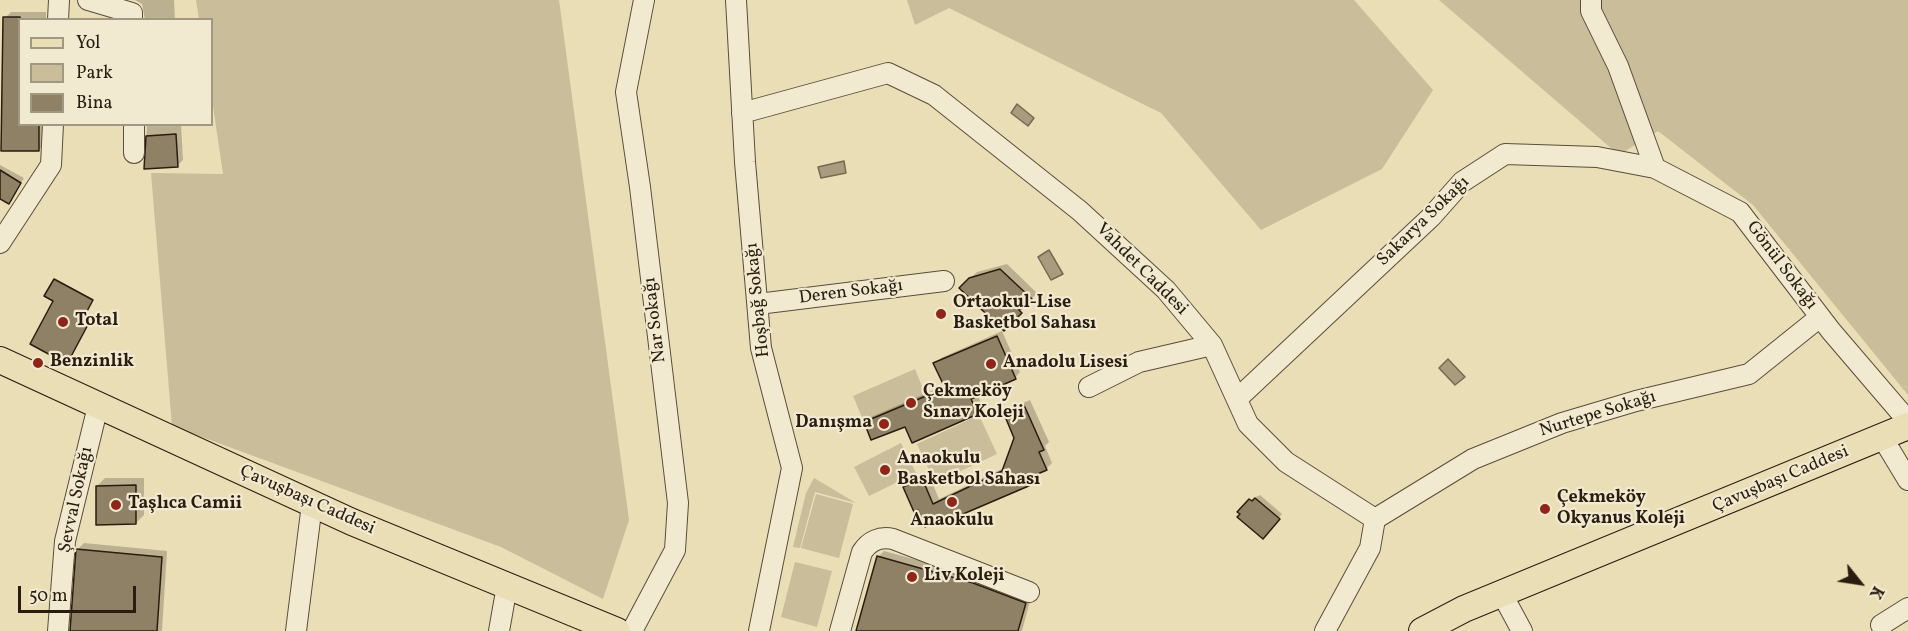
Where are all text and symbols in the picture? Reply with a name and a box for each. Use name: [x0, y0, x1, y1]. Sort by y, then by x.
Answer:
legend: [18, 18, 213, 126]
text: Yol: [76, 31, 101, 56]
text: Park: [76, 61, 113, 86]
text: Bina: [76, 91, 112, 116]
street label: Sakarya Sokağı: [1373, 172, 1475, 272]
street label: Gönül Sokağı: [1741, 217, 1821, 315]
street label: Vahdet Caddesi: [1090, 219, 1192, 321]
street label: Hoşbağ Sokağı: [742, 242, 776, 358]
street label: Nar Sokağı: [640, 276, 672, 364]
street label: Deren Sokağı: [798, 276, 904, 310]
place label: Ortaokul-Lise Basketbol Sahası: [953, 293, 1096, 336]
marker: Ortaokul-Lise Basketbol Sahası: [934, 307, 948, 321]
place label: Total: [75, 311, 118, 333]
marker: Total: [56, 315, 70, 329]
place label: Benzinlik: [50, 352, 134, 374]
place label: Anadolu Lisesi: [1003, 353, 1128, 375]
marker: Benzinlik: [31, 356, 45, 370]
marker: Anadolu Lisesi: [984, 357, 998, 371]
place label: Çekmeköy Sınav Koleji: [923, 382, 1024, 424]
street label: Nurtepe Sokağı: [1537, 387, 1659, 443]
marker: Çekmeköy Sınav Koleji: [904, 396, 918, 410]
place label: Danışma: [795, 413, 872, 435]
marker: Danışma: [877, 417, 891, 431]
street label: Çavuşbaşı Caddesi: [1710, 442, 1852, 518]
street label: Şevval Sokağı: [55, 445, 99, 555]
place label: Anaokulu Basketbol Sahası: [897, 449, 1040, 492]
street label: Çavuşbaşı Caddesi: [236, 461, 378, 541]
marker: Anaokulu Basketbol Sahası: [878, 463, 892, 477]
place label: Çekmeköy Okyanus Koleji: [1557, 488, 1685, 530]
place label: Taşlıca Camii: [128, 494, 242, 516]
marker: Anaokulu: [945, 495, 959, 509]
marker: Taşlıca Camii: [109, 498, 123, 512]
marker: Çekmeköy Okyanus Koleji: [1538, 502, 1552, 516]
place label: Anaokulu: [910, 511, 994, 533]
north arrow: [1830, 553, 1890, 613]
place label: Liv Koleji: [924, 566, 1005, 588]
marker: Liv Koleji: [905, 570, 919, 584]
scale bar: [21, 574, 140, 612]
text: K: [1863, 581, 1888, 603]
text: 50 m: [29, 584, 68, 609]

